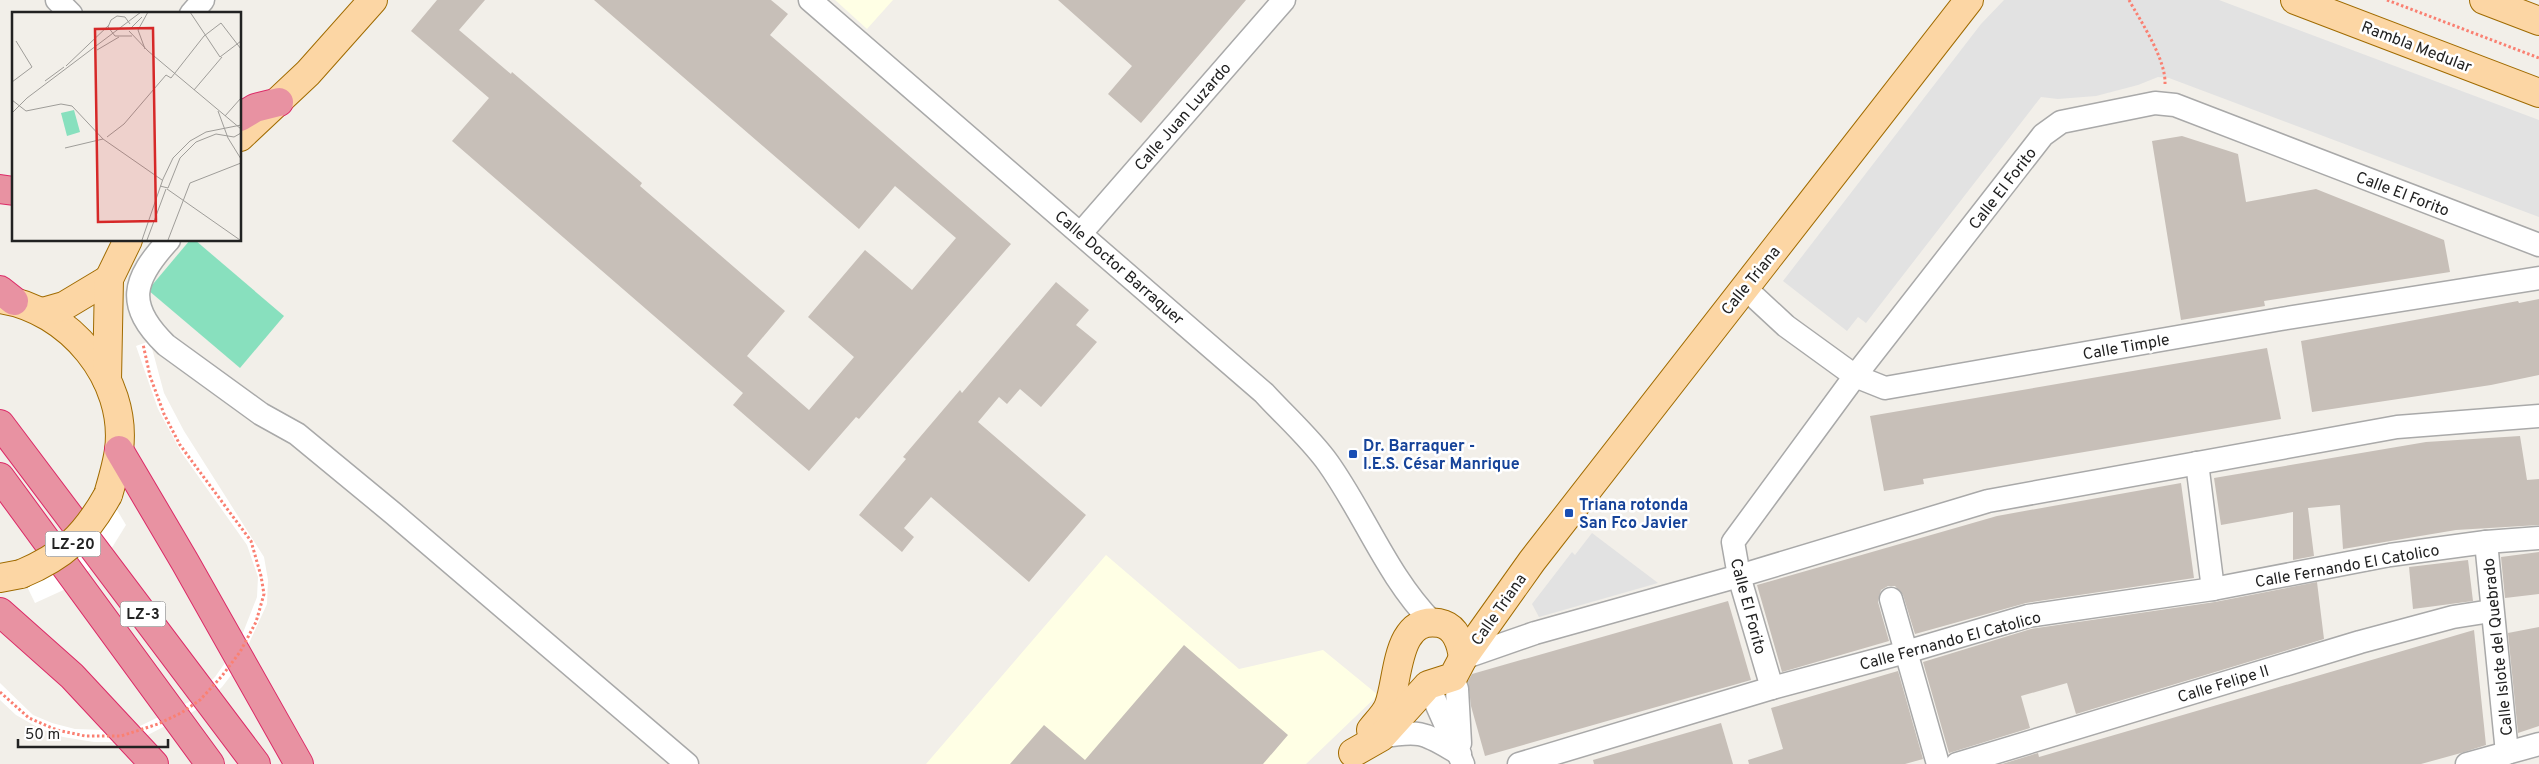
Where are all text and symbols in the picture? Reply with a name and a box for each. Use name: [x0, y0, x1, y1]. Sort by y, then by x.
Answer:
inset map: [12, 12, 241, 241]
street label: Rambla Medular: [2358, 18, 2474, 78]
street label: Calle Juan Luzardo: [1131, 59, 1236, 176]
street label: Calle El Forito: [1965, 144, 2042, 234]
street label: Calle El Forito: [2353, 168, 2452, 222]
street label: Calle Doctor Barraquer: [1050, 207, 1187, 330]
street label: Calle Triana: [1718, 243, 1785, 320]
street label: Calle Timple: [2081, 330, 2171, 365]
place label: Dr. Barraquer - I.E.S. César Manrique: [1363, 437, 1520, 475]
marker: Dr. Barraquer - I.E.S. César Manrique: [1347, 448, 1359, 460]
place label: Triana rotonda San Fco Javier: [1579, 496, 1688, 534]
marker: Triana rotonda San Fco Javier: [1563, 507, 1575, 519]
road number: LZ-20: [46, 532, 100, 556]
street label: Calle Fernando El Catolico: [2254, 541, 2441, 593]
street label: Calle El Forito: [1725, 556, 1770, 657]
street label: Calle Islote del Quebrado: [2480, 557, 2518, 737]
street label: Calle Triana: [1468, 570, 1532, 650]
road number: LZ-3: [120, 602, 166, 626]
street label: Calle Fernando El Catolico: [1858, 608, 2043, 676]
street label: Calle Felipe II: [2175, 661, 2272, 708]
scale bar: [18, 716, 168, 748]
text: 50 m: [25, 726, 60, 745]

